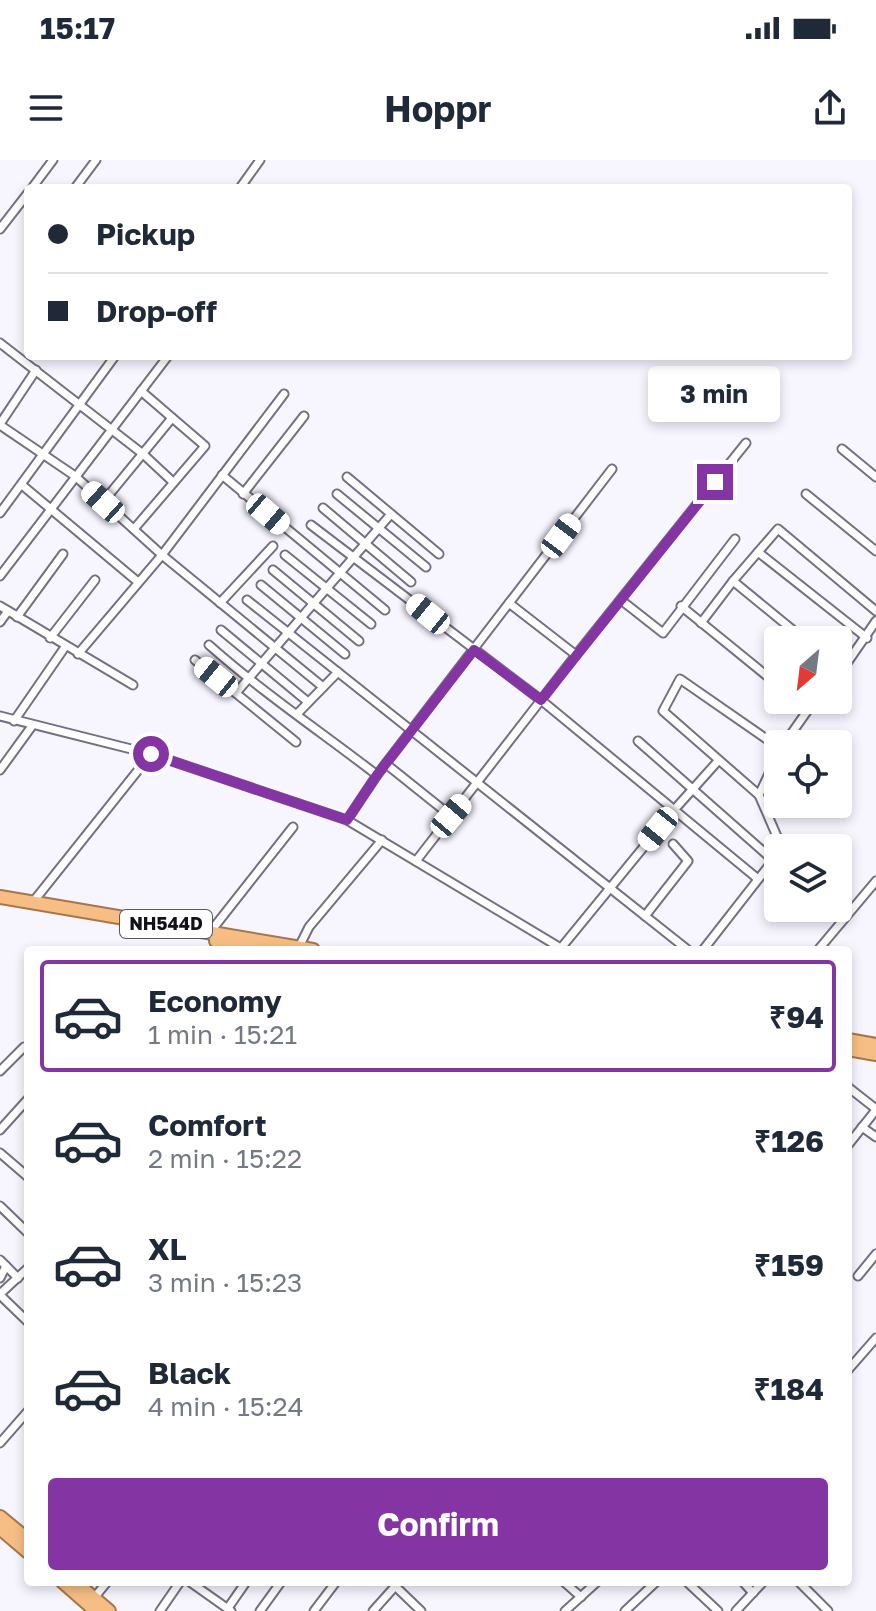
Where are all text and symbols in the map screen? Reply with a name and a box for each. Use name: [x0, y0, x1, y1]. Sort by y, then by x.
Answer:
text: 15:17: [40, 10, 115, 46]
icon: menu: [24, 86, 68, 130]
icon: share: [808, 86, 852, 130]
text: Hoppr: [384, 87, 492, 130]
text: Pickup: [96, 216, 195, 252]
text: Drop-off: [96, 293, 217, 329]
callout: 3 min: [649, 366, 781, 422]
text: 3 min: [680, 378, 748, 409]
route end: [697, 464, 733, 500]
car: [77, 477, 129, 527]
car: [242, 489, 294, 539]
car: [537, 510, 585, 562]
car: [402, 590, 454, 638]
north arrow: [764, 626, 852, 714]
map controls: [764, 626, 852, 922]
car: [190, 653, 242, 701]
button: locate: [764, 730, 852, 818]
route start: [133, 736, 169, 772]
car: [426, 790, 476, 842]
car: [634, 803, 682, 855]
button: layers: [764, 834, 852, 922]
road number: NH544D: [120, 910, 212, 938]
icon: car: [52, 980, 124, 1052]
text: Economy: [148, 983, 282, 1019]
text: ₹94: [769, 999, 824, 1035]
text: 1 min · 15:21: [148, 1019, 297, 1050]
icon: car: [52, 1104, 124, 1176]
text: Comfort: [148, 1107, 267, 1143]
text: ₹126: [754, 1123, 824, 1159]
text: 2 min · 15:22: [148, 1143, 302, 1174]
icon: car: [52, 1228, 124, 1300]
text: XL: [148, 1231, 187, 1267]
text: ₹159: [754, 1247, 824, 1283]
text: 3 min · 15:23: [148, 1267, 302, 1298]
icon: car: [52, 1352, 124, 1424]
text: Black: [148, 1355, 231, 1391]
text: ₹184: [753, 1371, 824, 1407]
text: 4 min · 15:24: [148, 1391, 304, 1422]
button: Confirm: [48, 1478, 828, 1570]

